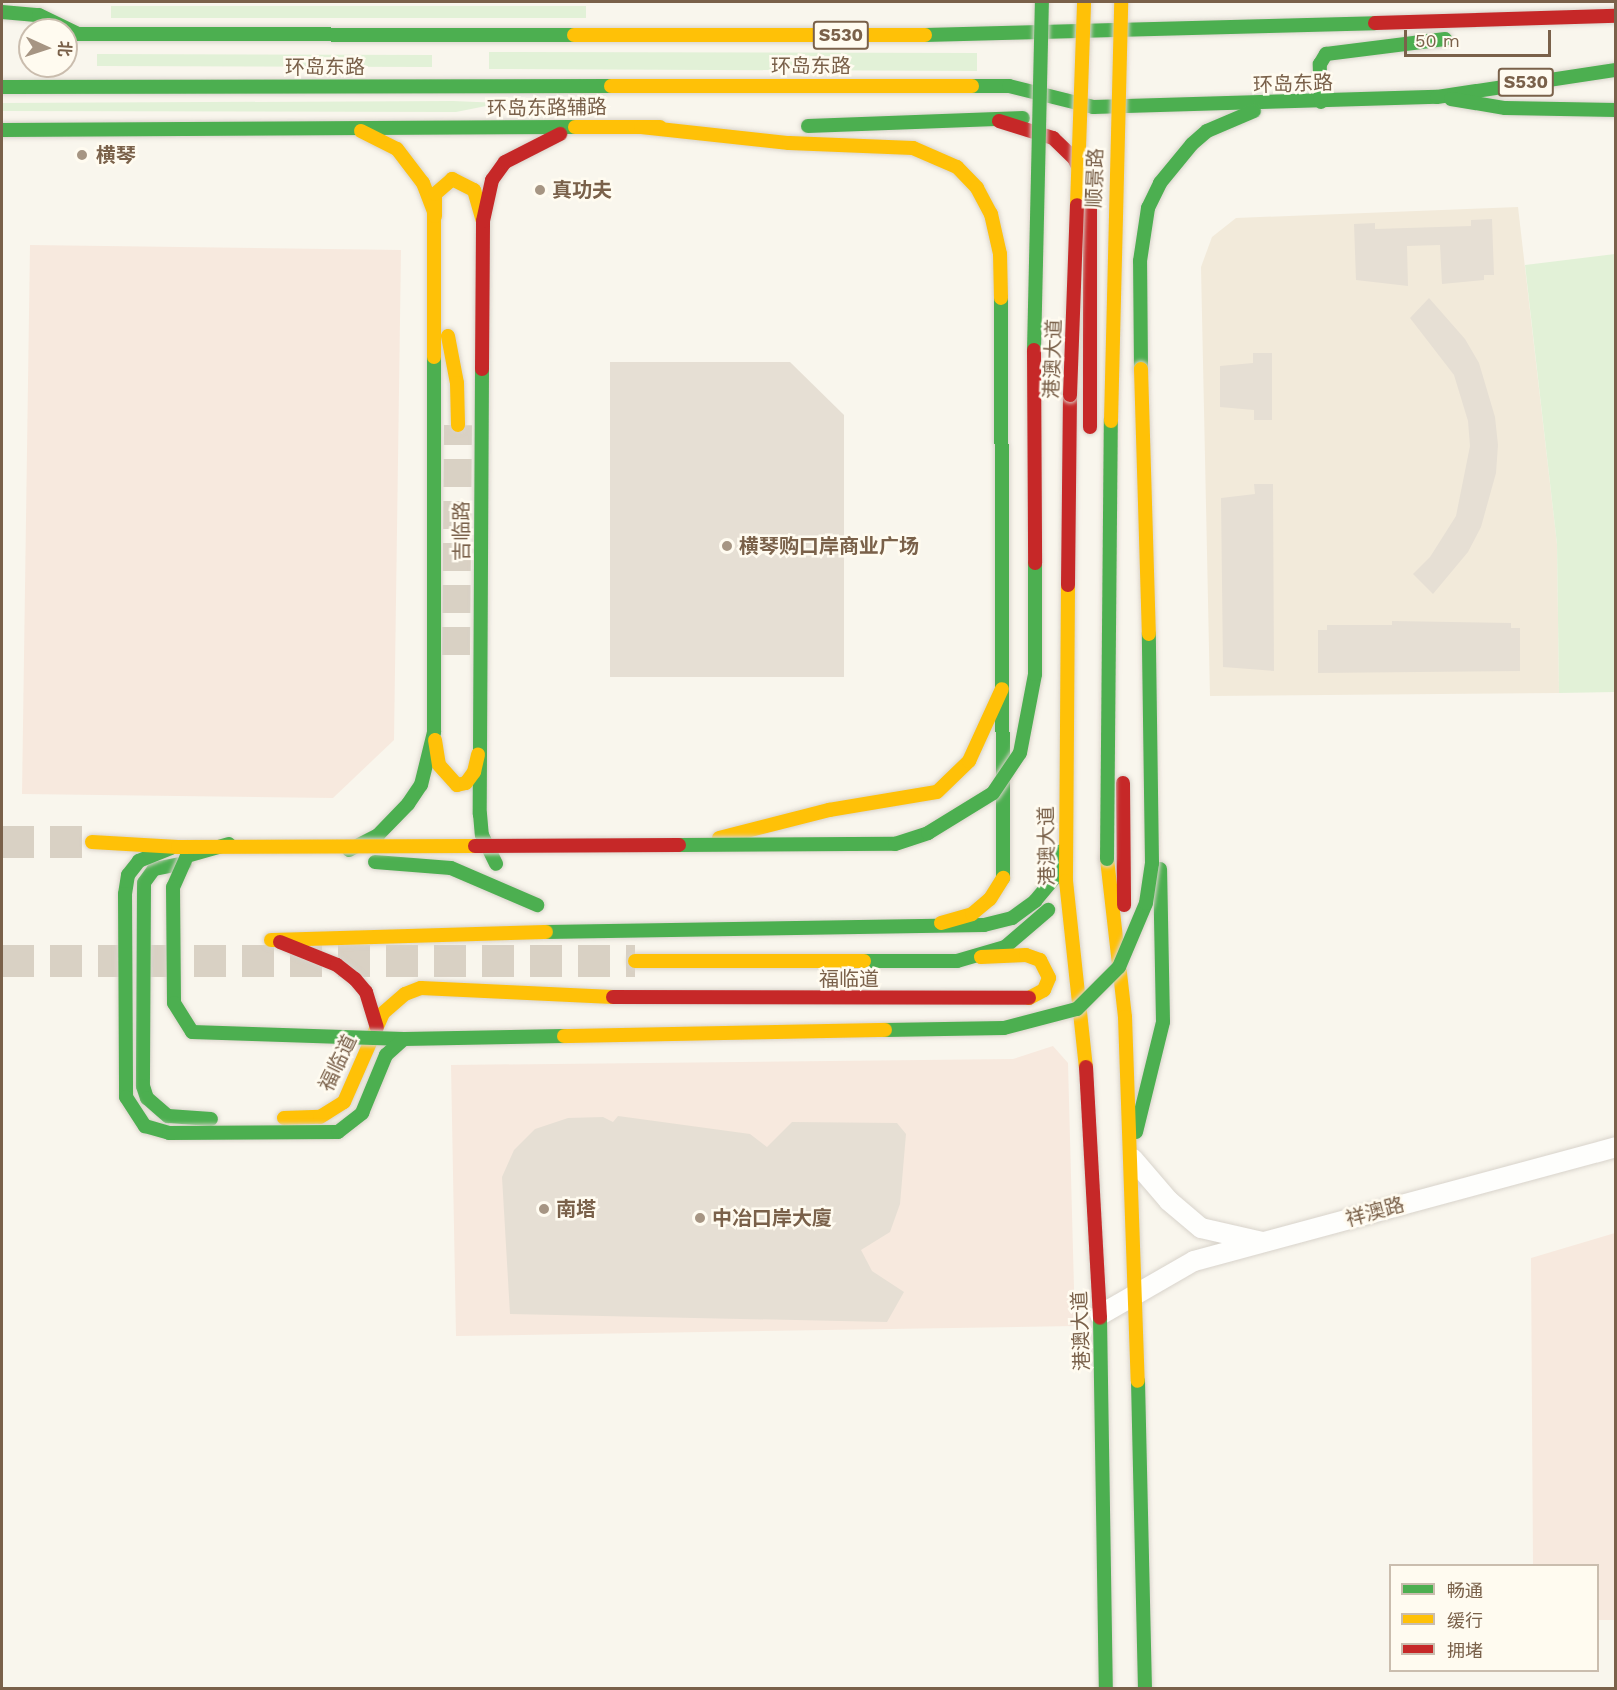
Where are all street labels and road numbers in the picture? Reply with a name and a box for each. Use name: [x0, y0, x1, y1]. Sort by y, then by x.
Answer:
road number: S530: [812, 20, 870, 50]
street label: 环岛东路: [771, 54, 851, 78]
street label: 环岛东路: [285, 55, 365, 79]
road number: S530: [1498, 67, 1555, 97]
street label: 环岛东路: [1253, 71, 1333, 97]
street label: 环岛东路辅路: [487, 95, 607, 121]
street label: 顺景路: [1082, 148, 1108, 208]
street label: 港澳大道: [1040, 319, 1066, 399]
street label: 吉临路: [450, 501, 474, 561]
street label: 港澳大道: [1034, 806, 1060, 886]
street label: 福临道: [819, 967, 879, 991]
street label: 福临道: [314, 1031, 362, 1095]
street label: 祥澳路: [1343, 1193, 1407, 1231]
street label: 港澳大道: [1068, 1291, 1094, 1371]

